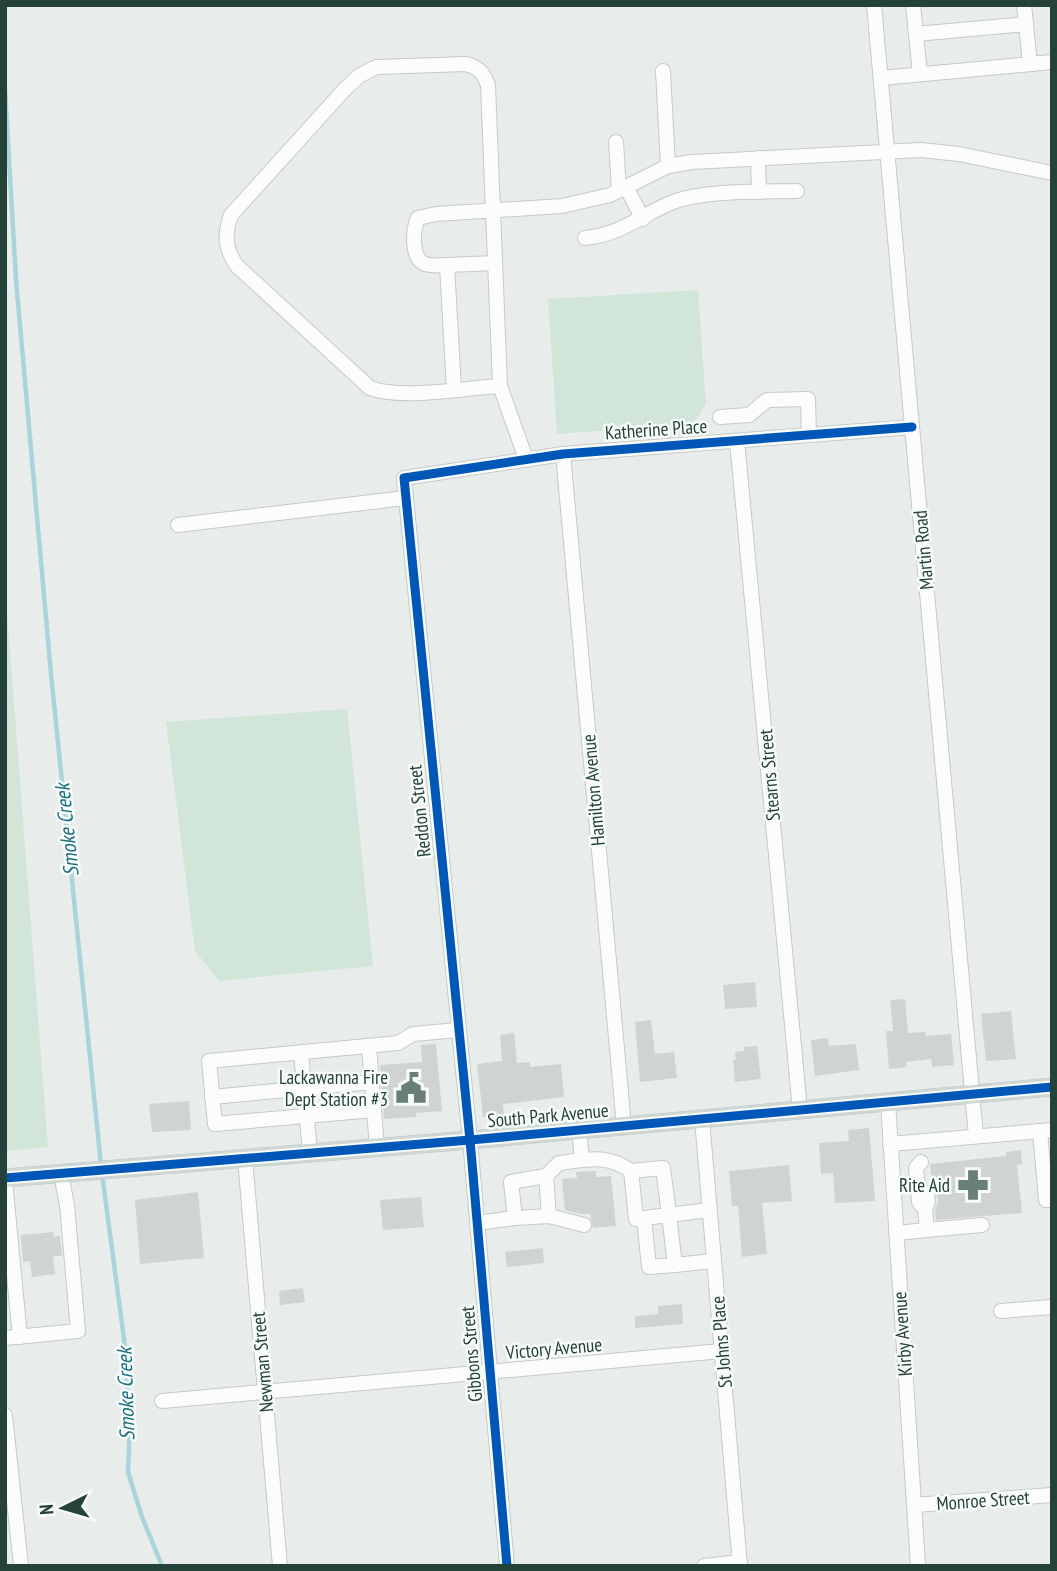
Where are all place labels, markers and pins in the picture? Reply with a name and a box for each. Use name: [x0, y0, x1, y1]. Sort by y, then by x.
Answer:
place label: Lackawanna Fire Dept Station #3: [279, 1065, 388, 1111]
public building icon: Lackawanna Fire Dept Station #3: [394, 1071, 428, 1105]
pharmacy icon: Rite Aid: [956, 1168, 990, 1202]
place label: Rite Aid: [899, 1173, 950, 1197]

